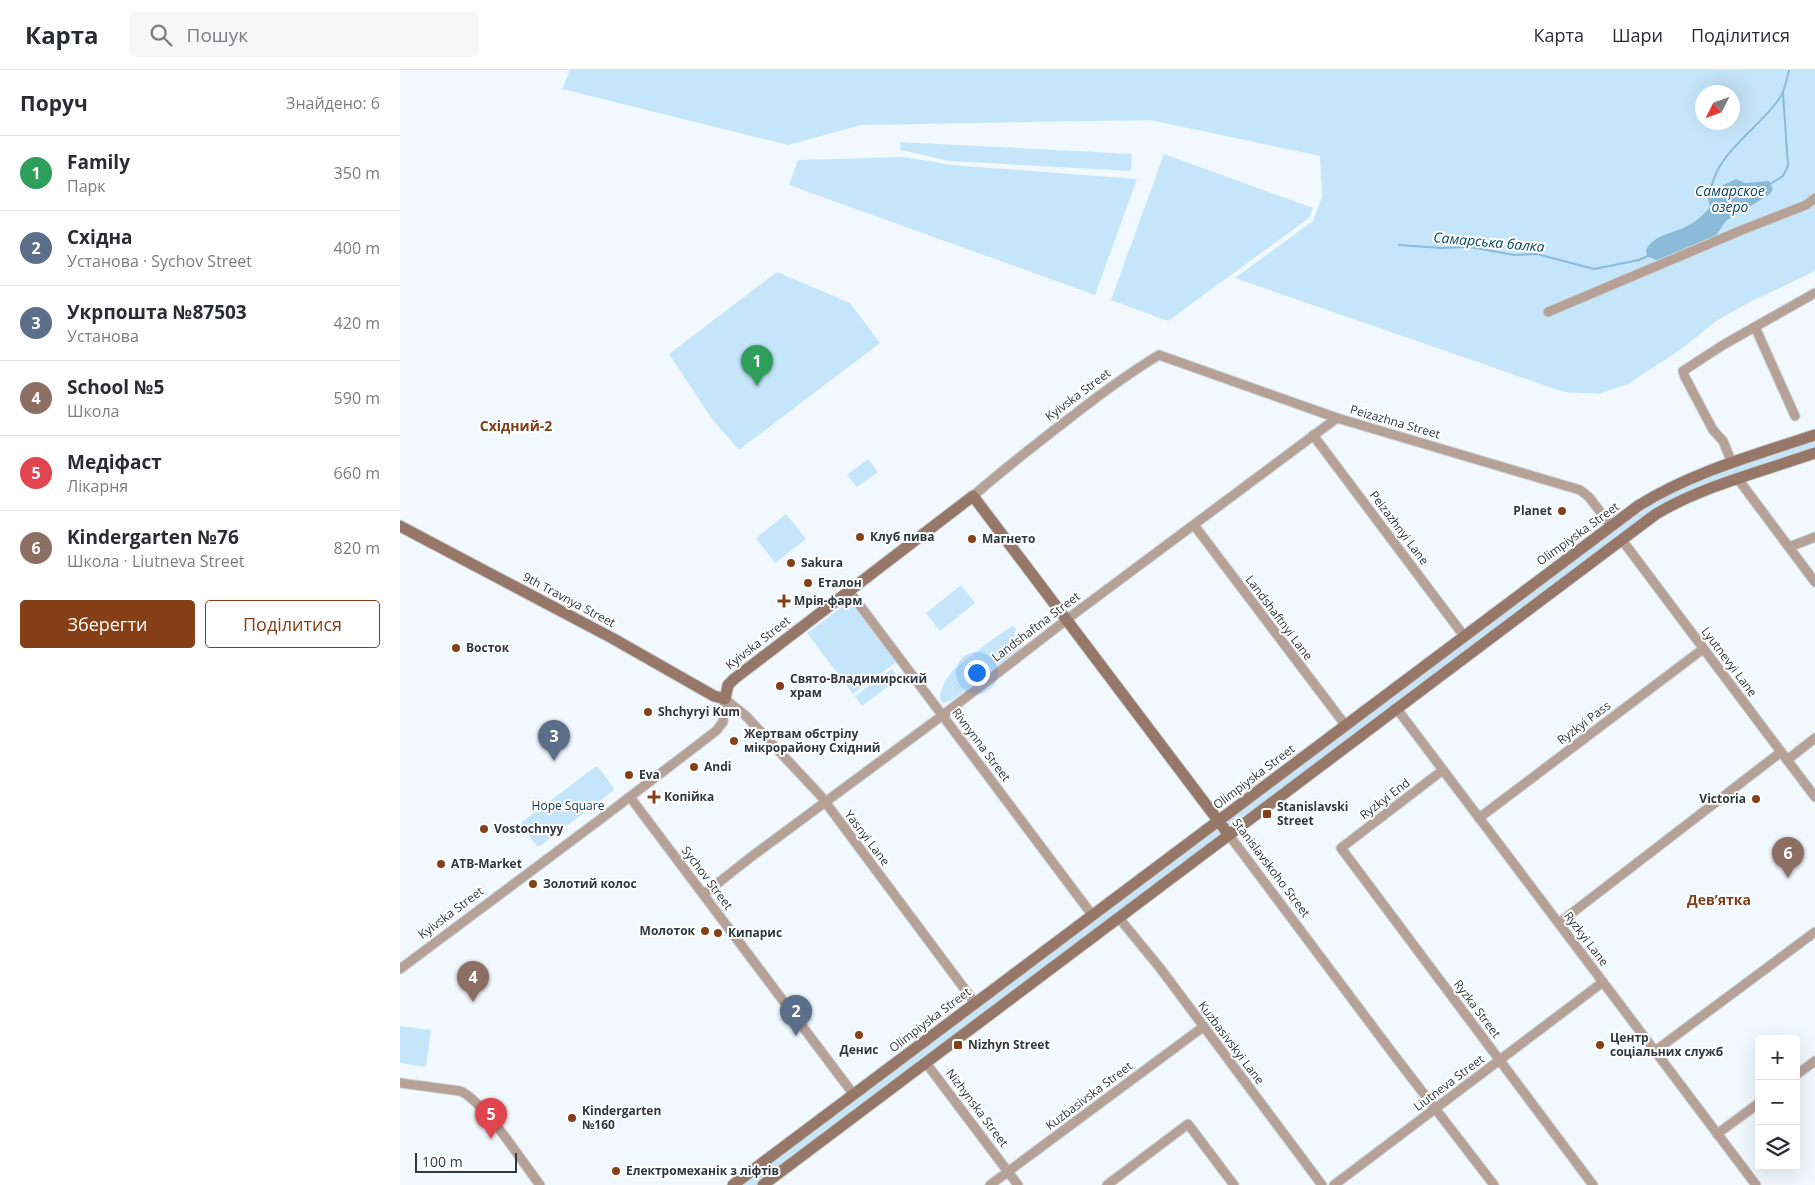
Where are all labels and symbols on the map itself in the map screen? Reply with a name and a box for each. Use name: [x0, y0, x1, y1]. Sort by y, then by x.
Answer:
north arrow: [1695, 85, 1740, 130]
water label: Самарское озеро: [1695, 181, 1765, 216]
water label: Самарська балка: [1433, 227, 1545, 256]
pin: 1: [741, 345, 773, 386]
street label: Kyivska Street: [1042, 364, 1114, 425]
street label: Peizazhna Street: [1348, 401, 1442, 442]
district label: Східний-2: [480, 416, 552, 435]
street label: Peizazhnyi Lane: [1366, 487, 1433, 568]
street label: Olimpiyska Street: [1533, 498, 1622, 569]
place label: Planet: [1513, 502, 1552, 519]
marker: Planet: [1556, 505, 1568, 517]
place label: Клуб пива: [870, 528, 934, 545]
place label: Магнето: [982, 530, 1035, 547]
marker: Клуб пива: [854, 531, 866, 543]
marker: Магнето: [966, 533, 978, 545]
place label: Sakura: [801, 554, 843, 571]
marker: Sakura: [785, 557, 797, 569]
street label: 9th Travnya Street: [520, 568, 618, 631]
street label: Landshaftnyi Lane: [1242, 572, 1317, 664]
place label: Еталон: [818, 574, 862, 591]
marker: Еталон: [802, 577, 814, 589]
street label: Landshaftna Street: [988, 588, 1083, 665]
place label: Мрія-фарм: [794, 592, 862, 609]
marker: Мрія-фарм: [778, 595, 790, 607]
street label: Kyivska Street: [722, 612, 794, 673]
street label: Lyutnevyi Lane: [1698, 623, 1761, 700]
place label: Восток: [466, 639, 510, 656]
marker: Восток: [450, 642, 462, 654]
your location: [964, 660, 990, 686]
place label: Свято-Владимирский храм: [790, 670, 927, 701]
marker: Свято-Владимирский храм: [774, 680, 786, 692]
street label: Ryzkyi Pass: [1553, 697, 1614, 748]
place label: Shchyryi Kum: [658, 703, 740, 720]
street label: Rivnynna Street: [948, 705, 1015, 785]
marker: Shchyryi Kum: [642, 706, 654, 718]
pin: 3: [538, 720, 570, 761]
place label: Жертвам обстрілу мікрорайону Східний: [744, 725, 881, 756]
marker: Жертвам обстрілу мікрорайону Східний: [728, 735, 740, 747]
street label: Olimpiyska Street: [1209, 740, 1298, 813]
place label: Andi: [704, 758, 731, 775]
marker: Andi: [688, 761, 700, 773]
place label: Eva: [639, 766, 660, 783]
marker: Eva: [623, 769, 635, 781]
street label: Ryzkyi End: [1356, 774, 1413, 823]
place label: Копійка: [664, 788, 714, 805]
place label: Victoria: [1699, 790, 1746, 807]
marker: Копійка: [648, 791, 660, 803]
marker: Victoria: [1750, 793, 1762, 805]
park label: Hope Square: [532, 797, 605, 814]
place label: Stanislavski Street: [1277, 798, 1348, 829]
street label: Yasnyi Lane: [841, 806, 894, 869]
marker: Stanislavski Street: [1261, 808, 1273, 820]
street label: Stanislavskoho Street: [1229, 815, 1314, 921]
place label: Vostochnyy: [494, 820, 564, 837]
marker: Vostochnyy: [478, 823, 490, 835]
pin: 6: [1772, 837, 1804, 878]
street label: Sychov Street: [678, 842, 737, 913]
place label: ATB-Market: [451, 855, 522, 872]
marker: ATB-Market: [435, 858, 447, 870]
place label: Золотий колос: [543, 875, 637, 892]
marker: Золотий колос: [527, 878, 539, 890]
street label: Kyivska Street: [415, 882, 487, 943]
district label: Дев’ятка: [1687, 890, 1751, 909]
street label: Ryzkyi Lane: [1560, 908, 1613, 970]
place label: Молоток: [640, 922, 696, 939]
place label: Кипарис: [728, 924, 782, 941]
marker: Молоток: [699, 925, 711, 937]
marker: Кипарис: [712, 927, 724, 939]
pin: 4: [457, 961, 489, 1002]
street label: Ryzka Street: [1450, 976, 1505, 1041]
street label: Olimpiyska Street: [885, 983, 974, 1056]
pin: 2: [780, 995, 812, 1036]
street label: Kuzbasivskyi Lane: [1194, 998, 1269, 1088]
marker: Денис: [853, 1029, 865, 1041]
place label: Центр соціальних служб: [1610, 1029, 1723, 1060]
place label: Nizhyn Street: [968, 1036, 1050, 1053]
marker: Nizhyn Street: [952, 1039, 964, 1051]
marker: Центр соціальних служб: [1594, 1039, 1606, 1051]
place label: Денис: [839, 1041, 879, 1058]
street label: Liutneva Street: [1410, 1050, 1487, 1115]
street label: Kuzbasivska Street: [1042, 1057, 1136, 1134]
street label: Nizhynska Street: [942, 1065, 1012, 1150]
pin: 5: [475, 1098, 507, 1139]
place label: Kindergarten №160: [582, 1102, 661, 1133]
marker: Kindergarten №160: [566, 1112, 578, 1124]
scale bar: [415, 1150, 518, 1173]
place label: Електромеханік з ліфтів: [626, 1162, 779, 1179]
marker: Електромеханік з ліфтів: [610, 1165, 622, 1177]

